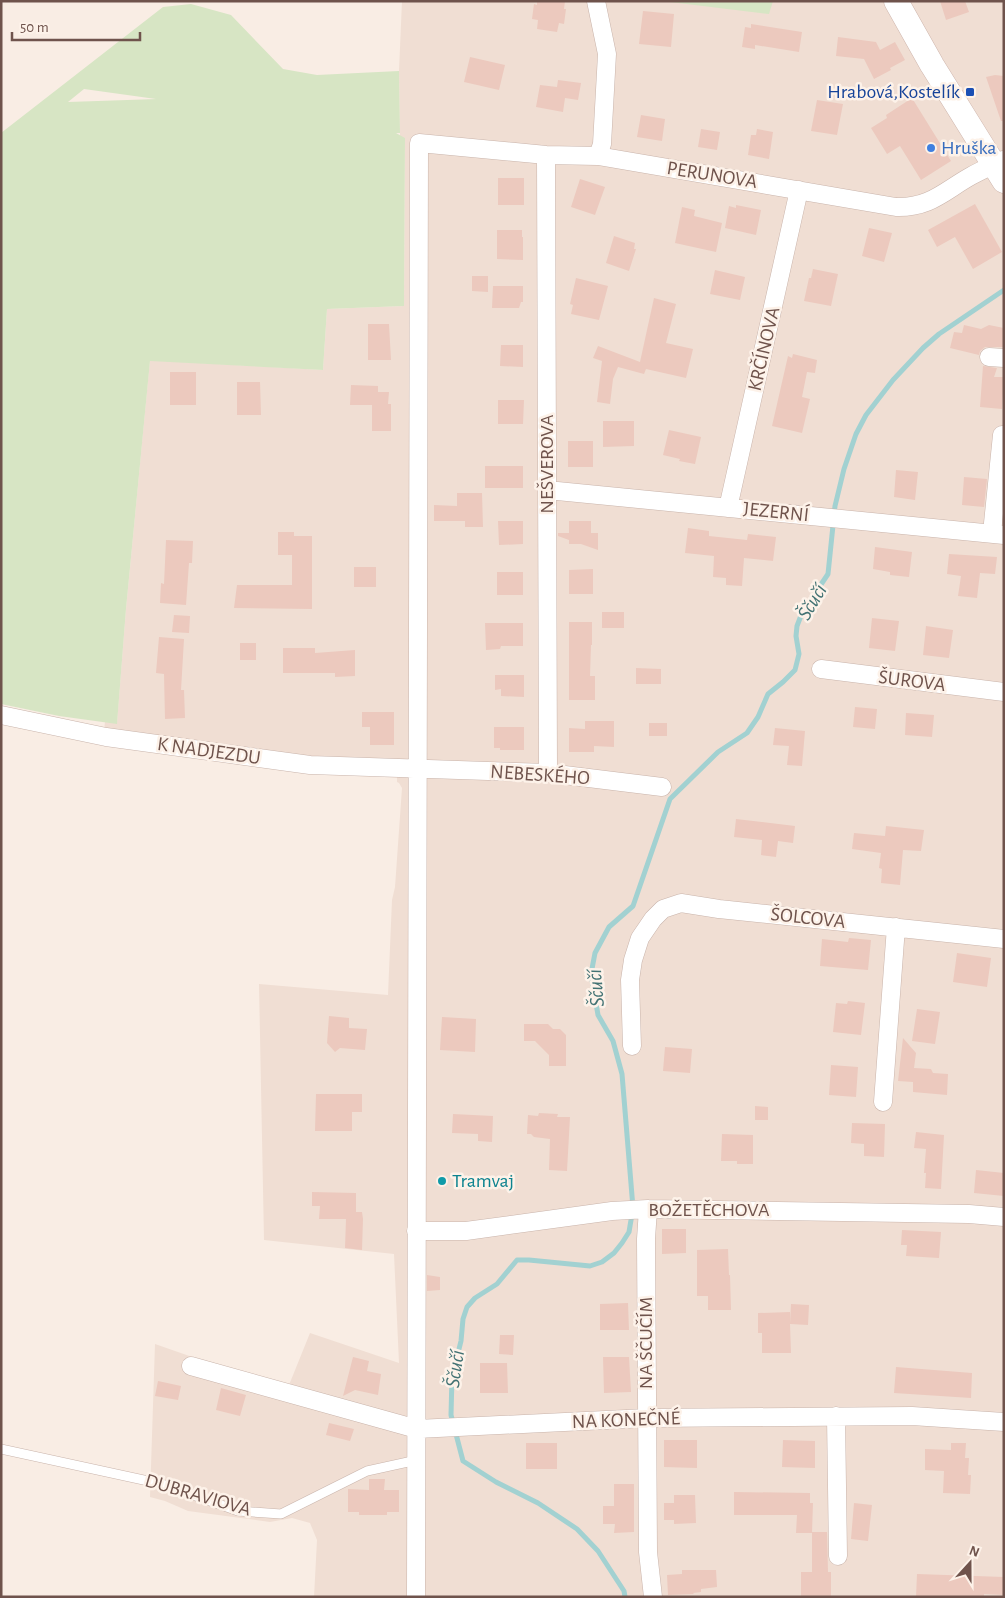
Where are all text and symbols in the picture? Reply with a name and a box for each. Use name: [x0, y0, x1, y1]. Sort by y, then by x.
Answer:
scale bar: [12, 10, 140, 42]
text: 50 m: [20, 20, 49, 35]
place label: Hrabová,Kostelík: [827, 82, 960, 102]
marker: Hrabová,Kostelík: [964, 86, 976, 98]
place label: Hruška: [941, 138, 997, 158]
marker: Hruška: [925, 142, 937, 154]
street label: PERUNOVA: [665, 158, 759, 192]
street label: KRČÍNOVA: [744, 304, 783, 393]
street label: NEŠVEROVA: [536, 414, 557, 514]
street label: JEZERNÍ: [742, 498, 811, 525]
water label: Ščučí: [792, 578, 831, 624]
street label: ŠUROVA: [877, 666, 947, 695]
street label: K NADJEZDU: [156, 734, 262, 768]
street label: NEBESKÉHO: [490, 761, 591, 788]
street label: ŠOLCOVA: [770, 903, 847, 932]
water label: Ščučí: [582, 967, 608, 1008]
place label: Tramvaj: [452, 1171, 514, 1191]
marker: Tramvaj: [436, 1175, 448, 1187]
street label: BOŽETĚCHOVA: [648, 1199, 770, 1220]
street label: NA ŠČUČÍM: [635, 1297, 656, 1389]
water label: Ščučí: [440, 1347, 468, 1389]
street label: NA KONEČNÉ: [571, 1407, 681, 1432]
street label: DUBRAVIOVA: [143, 1470, 254, 1520]
north arrow: [945, 1538, 995, 1588]
text: N: [967, 1544, 981, 1560]

